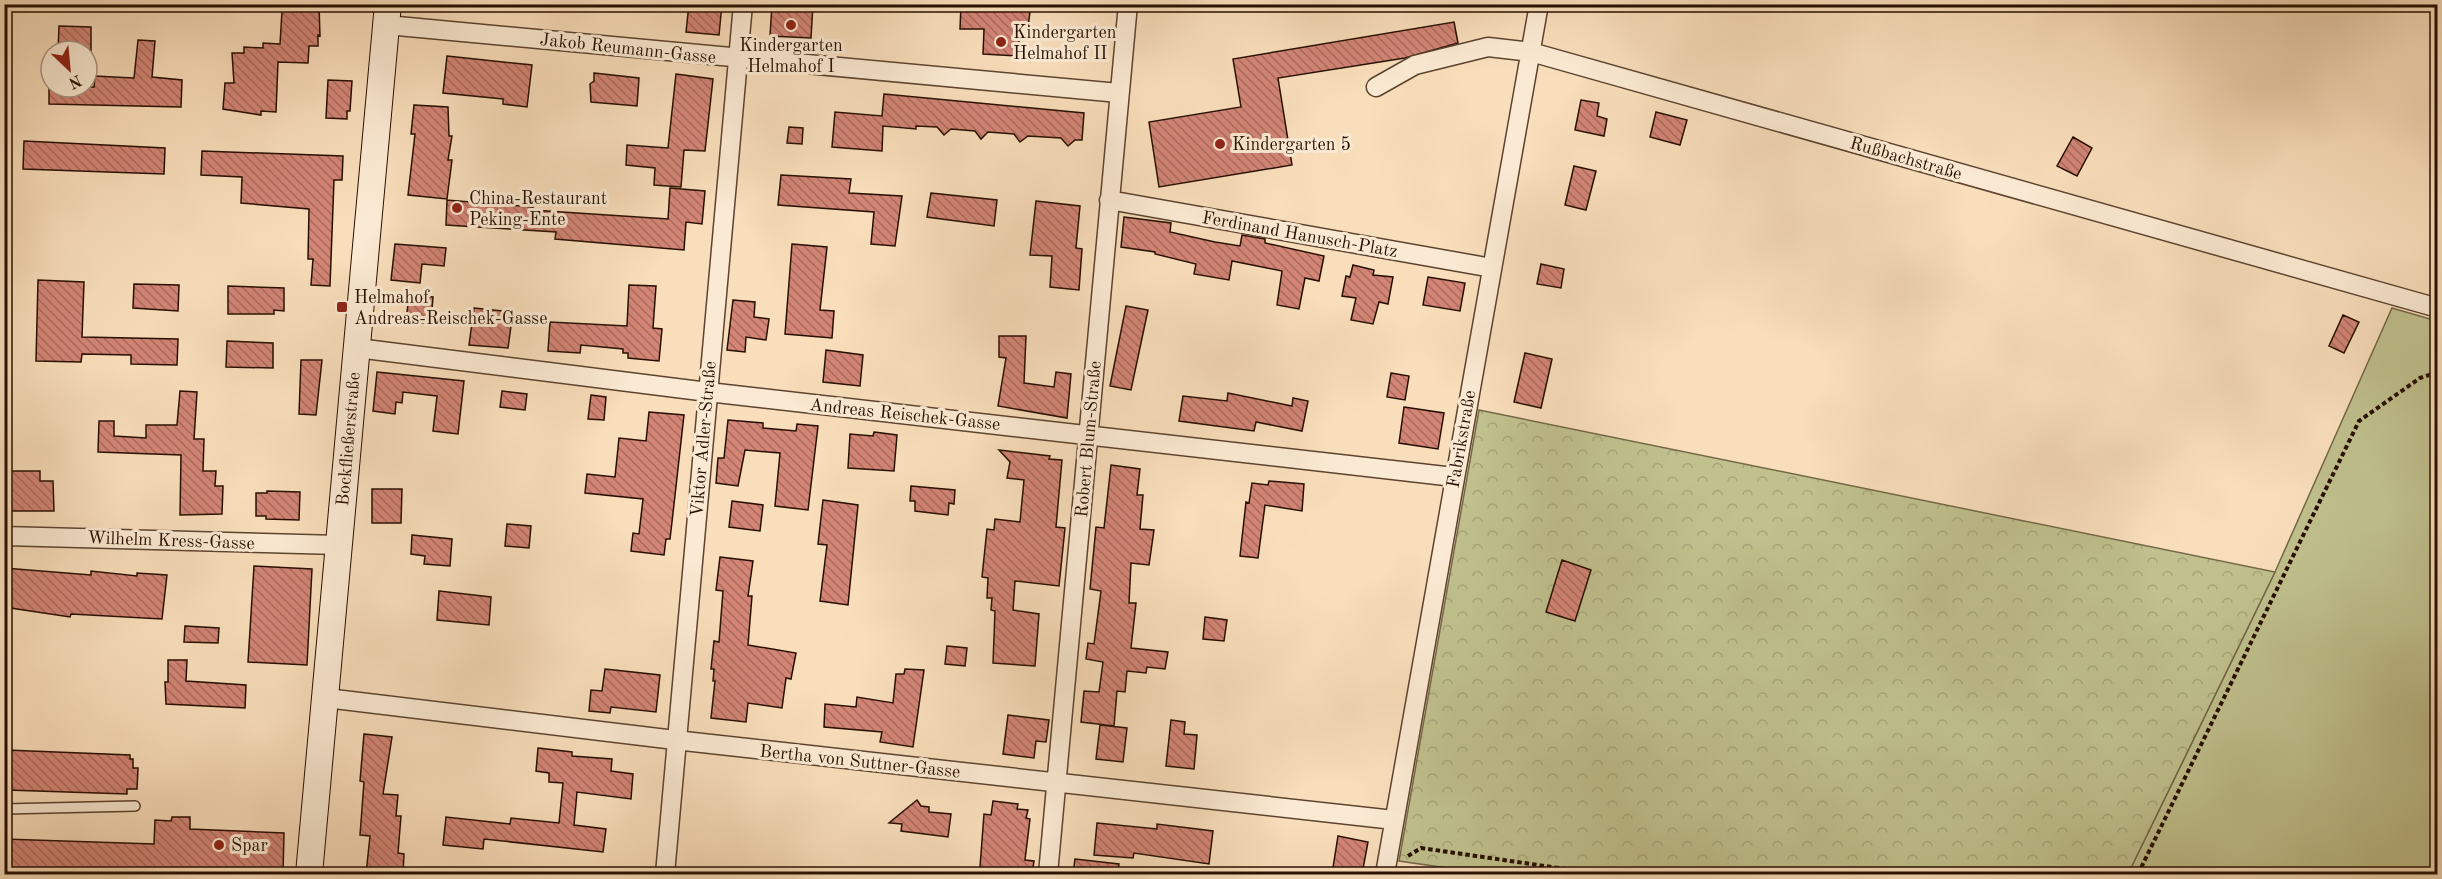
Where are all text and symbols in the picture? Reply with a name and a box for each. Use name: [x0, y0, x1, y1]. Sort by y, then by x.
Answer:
marker: Kindergarten Helmahof I: [784, 18, 798, 32]
place label: Kindergarten Helmahof II: [1013, 24, 1117, 63]
street label: Jakob Reumann-Gasse: [539, 31, 717, 67]
marker: Kindergarten Helmahof II: [994, 35, 1008, 49]
place label: Kindergarten Helmahof I: [739, 37, 843, 76]
north arrow: [39, 39, 99, 99]
text: N: [65, 71, 84, 91]
street label: Rußbachstraße: [1848, 134, 1964, 184]
place label: Kindergarten 5: [1232, 136, 1351, 154]
marker: Kindergarten 5: [1213, 137, 1227, 151]
place label: China-Restaurant Peking-Ente: [469, 190, 607, 229]
marker: China-Restaurant Peking-Ente: [450, 201, 464, 215]
street label: Ferdinand Hanusch-Platz: [1201, 209, 1399, 261]
place label: Helmahof Andreas-Reischek-Gasse: [354, 289, 547, 328]
marker: Helmahof Andreas-Reischek-Gasse: [335, 300, 349, 314]
street label: Viktor Adler-Straße: [688, 360, 720, 518]
street label: Robert Blum-Straße: [1073, 360, 1105, 518]
street label: Bockfließerstraße: [334, 371, 364, 507]
street label: Fabrikstraße: [1445, 389, 1479, 489]
street label: Andreas Reischek-Gasse: [809, 396, 1001, 434]
street label: Wilhelm Kress-Gasse: [87, 529, 255, 553]
street label: Bertha von Suttner-Gasse: [759, 743, 961, 781]
place label: Spar: [231, 837, 268, 855]
marker: Spar: [212, 838, 226, 852]

